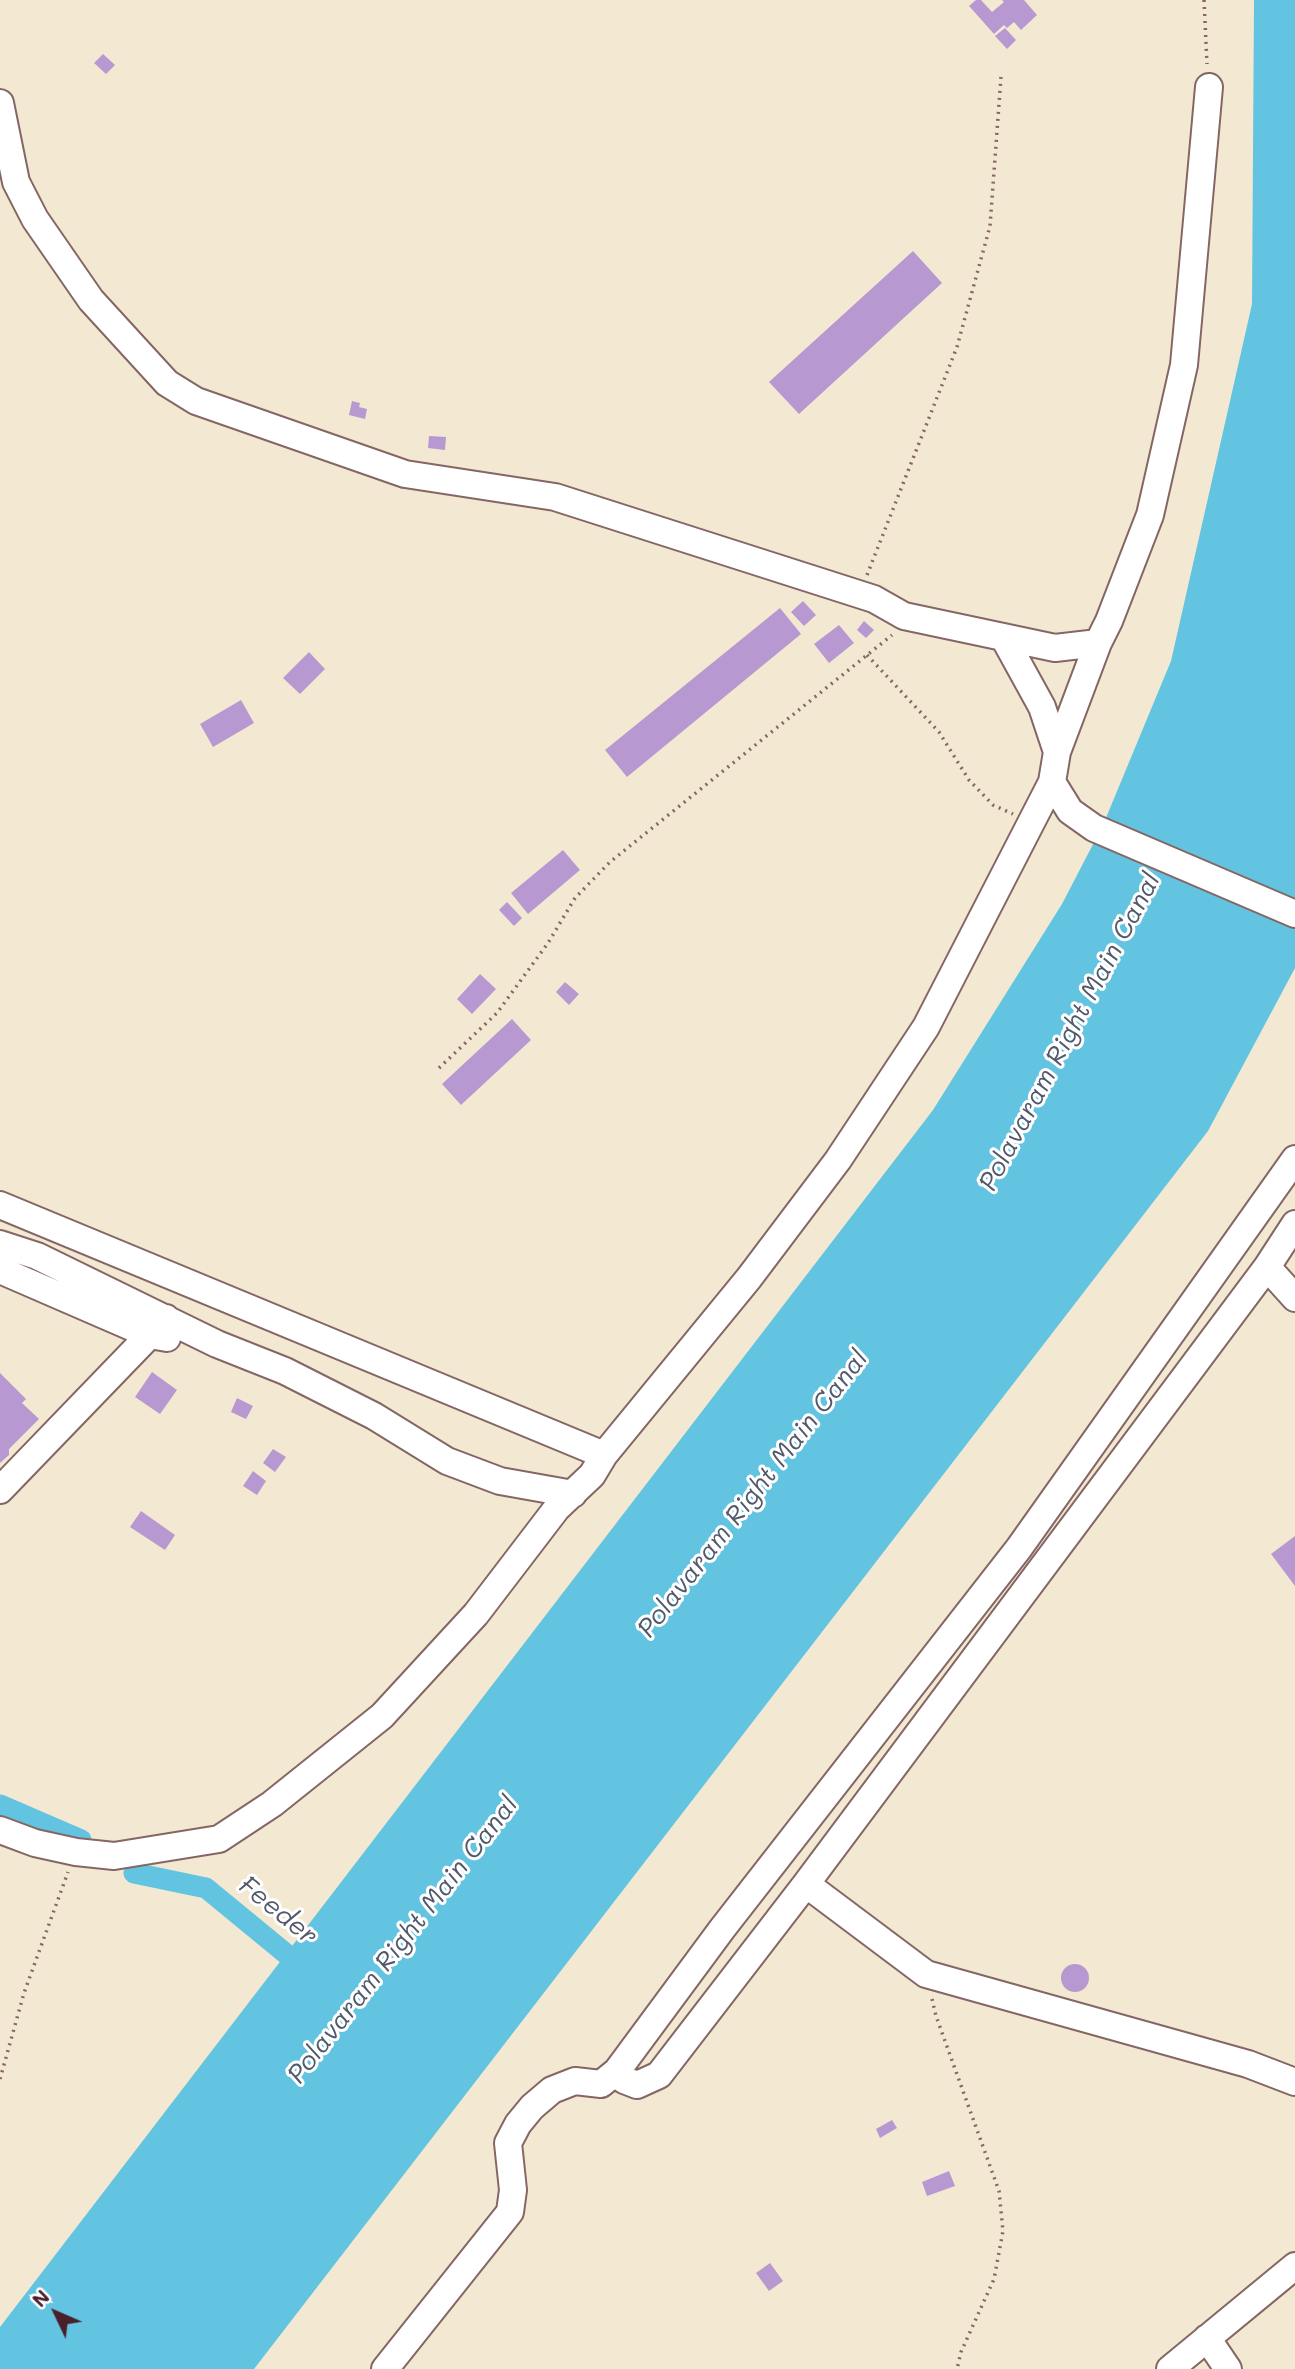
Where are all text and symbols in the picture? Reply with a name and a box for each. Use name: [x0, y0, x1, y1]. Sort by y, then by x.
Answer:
water label: Polavaram Right Main Canal: [973, 868, 1167, 1196]
water label: Polavaram Right Main Canal: [631, 1344, 875, 1644]
water label: Polavaram Right Main Canal: [281, 1790, 525, 2090]
water label: Feeder: [232, 1870, 324, 1952]
north arrow: [21, 2278, 91, 2348]
text: N: [27, 2284, 55, 2312]

